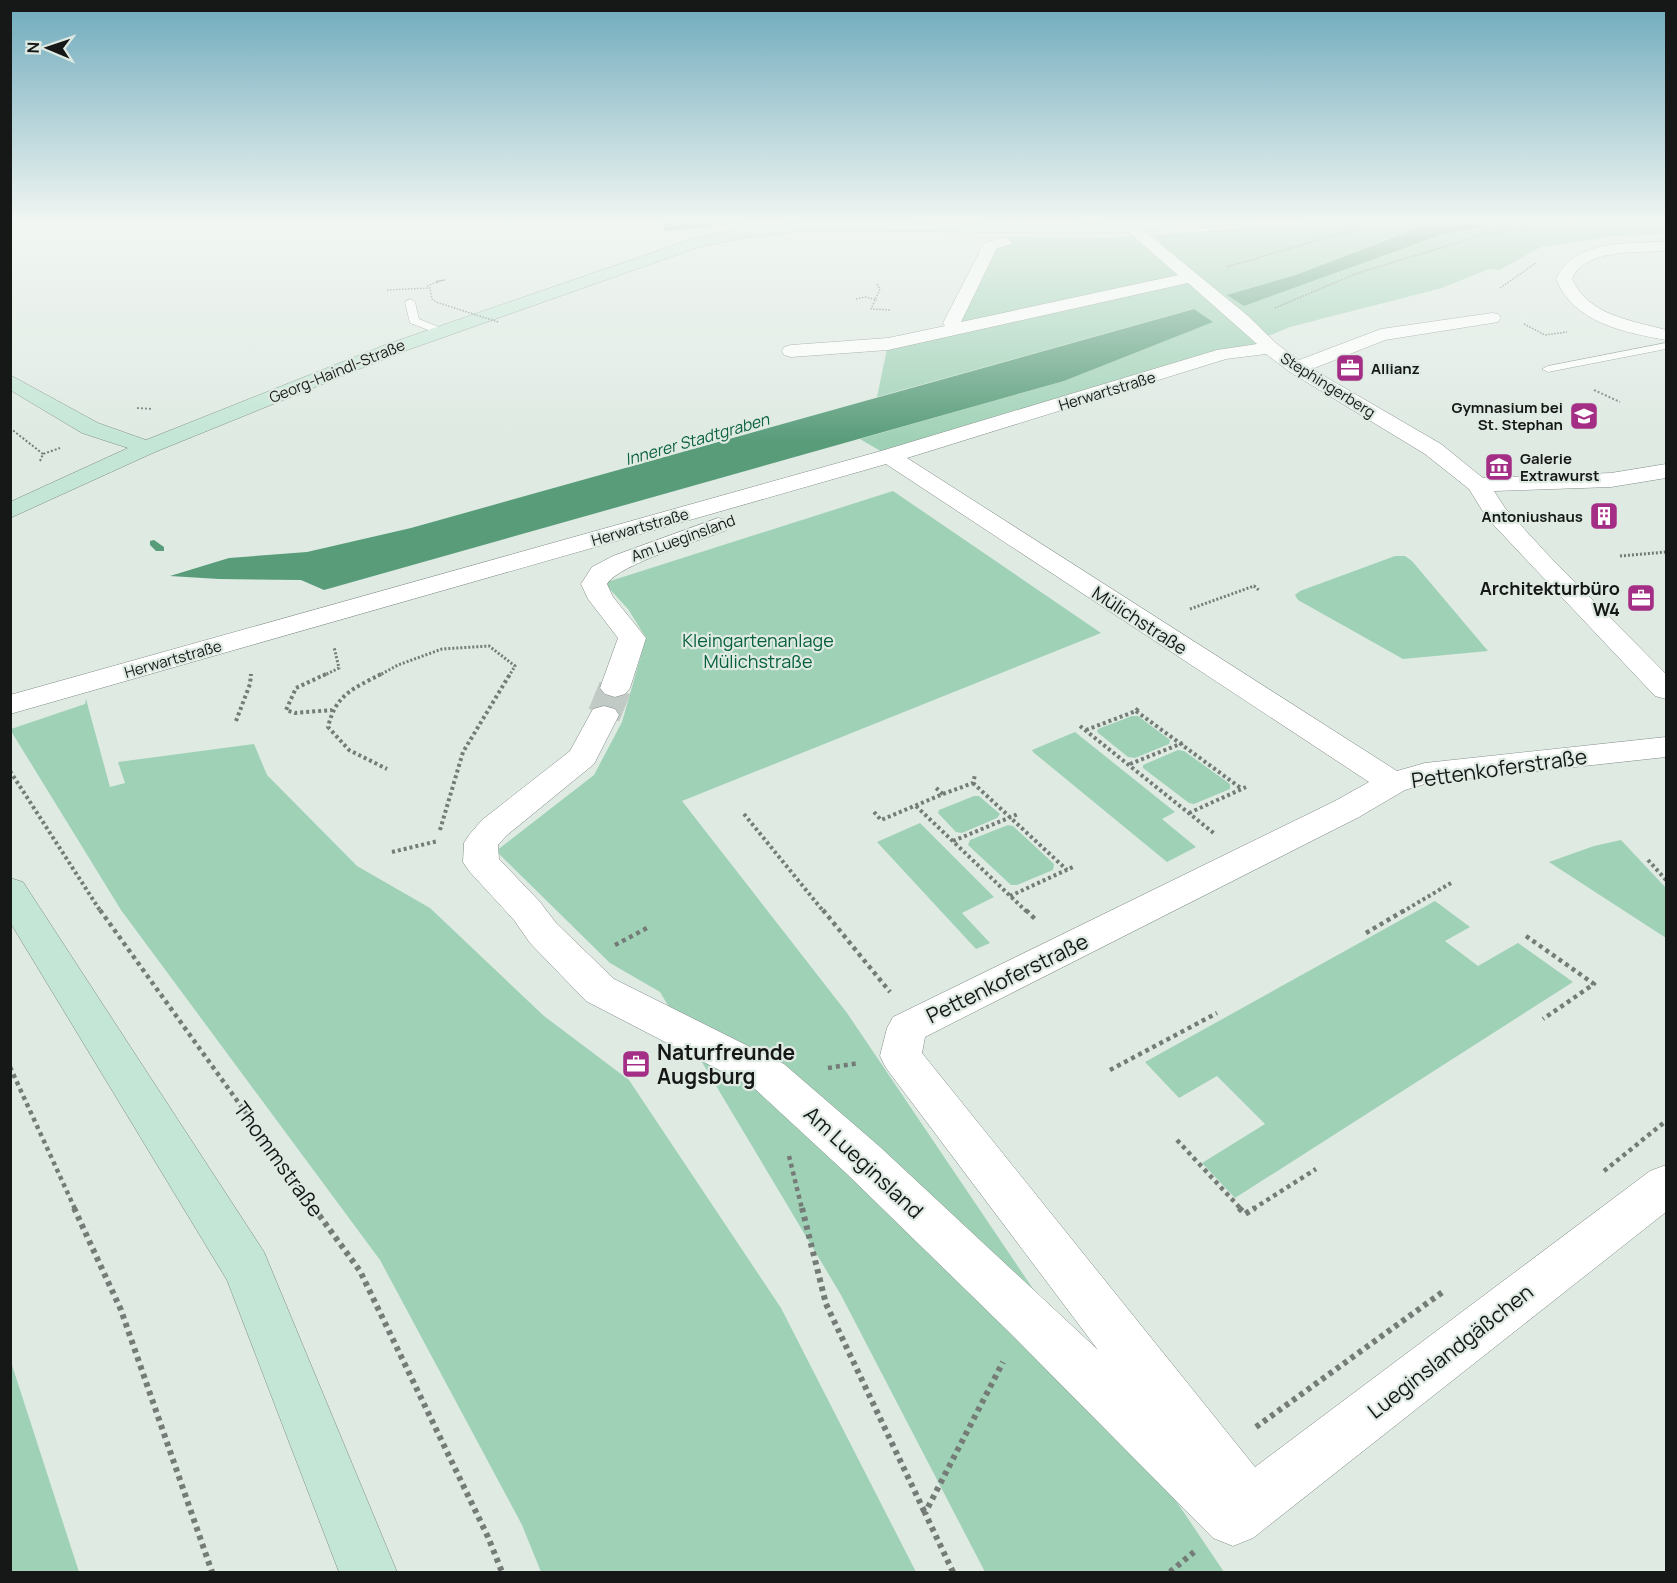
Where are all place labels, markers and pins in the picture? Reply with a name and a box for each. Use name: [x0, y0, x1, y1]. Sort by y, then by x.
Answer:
office icon: Allianz: [1334, 352, 1366, 384]
place label: Allianz: [1371, 358, 1420, 379]
place label: Gymnasium bei St. Stephan: [1451, 397, 1563, 435]
school or university icon: Gymnasium bei St. Stephan: [1568, 400, 1600, 432]
place label: Galerie Extrawurst: [1520, 448, 1599, 486]
museum icon: Galerie Extrawurst: [1483, 451, 1515, 483]
building icon: Antoniushaus: [1588, 500, 1620, 532]
place label: Antoniushaus: [1482, 506, 1583, 527]
place label: Architekturbüro W4: [1480, 576, 1620, 621]
office icon: Architekturbüro W4: [1625, 582, 1657, 614]
place label: Naturfreunde Augsburg: [657, 1038, 795, 1090]
office icon: Naturfreunde Augsburg: [620, 1048, 652, 1080]

